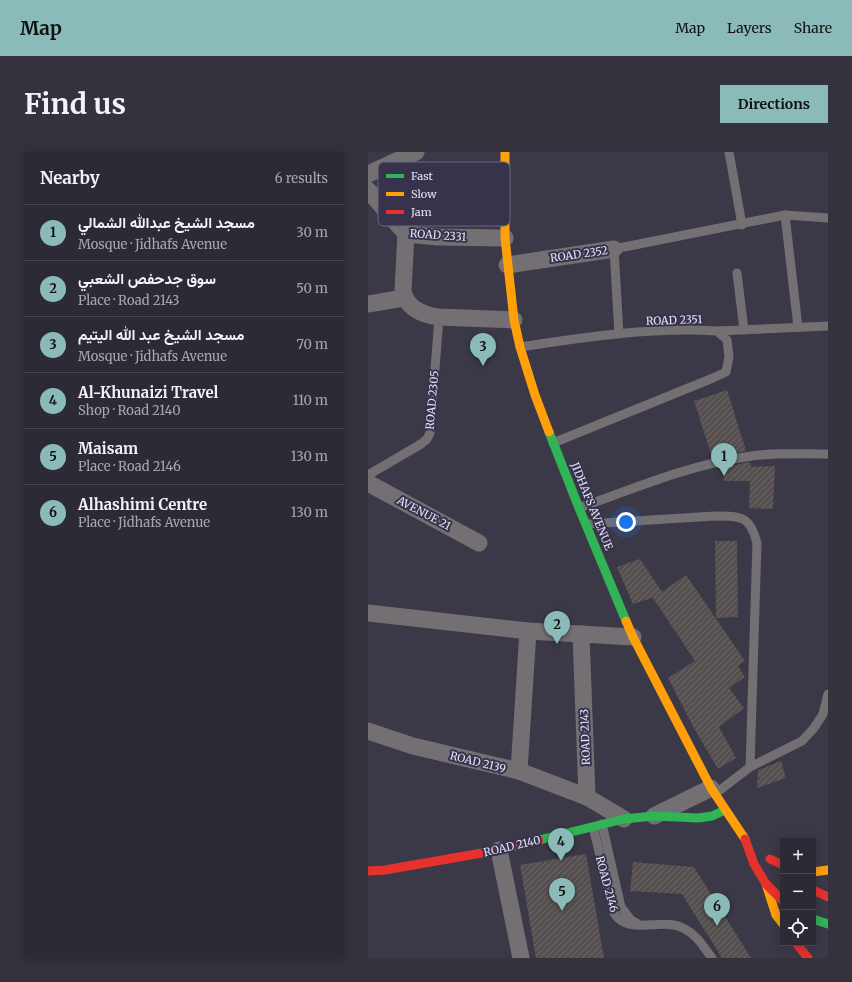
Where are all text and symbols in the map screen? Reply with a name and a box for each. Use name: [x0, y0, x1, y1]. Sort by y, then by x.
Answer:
text: Map: [20, 16, 62, 40]
text: Map: [675, 19, 705, 37]
text: Layers: [727, 19, 772, 37]
text: Share: [794, 19, 832, 37]
button: Directions: [720, 85, 828, 123]
text: Find us: [24, 86, 126, 122]
legend: [378, 162, 510, 226]
text: Nearby: [40, 167, 100, 189]
text: Fast: [411, 169, 434, 183]
text: 6 results: [275, 170, 328, 187]
text: Slow: [411, 187, 437, 201]
text: Jam: [410, 205, 432, 219]
text: مسجد الشيخ عبدالله الشمالي: [78, 213, 255, 232]
text: 1: [50, 224, 56, 241]
text: 30 m: [296, 224, 328, 241]
street label: ROAD 2331: [409, 226, 467, 244]
text: Mosque · Jidhafs Avenue: [78, 236, 227, 253]
street label: ROAD 2352: [549, 243, 609, 265]
text: سوق جدحفص الشعبي: [78, 269, 216, 288]
text: 2: [49, 280, 57, 297]
text: 50 m: [296, 280, 328, 297]
text: Place · Road 2143: [78, 292, 180, 309]
street label: ROAD 2351: [646, 312, 702, 328]
text: مسجد الشيخ عبد الله اليتيم: [78, 325, 244, 344]
pin: 3: [470, 333, 496, 366]
text: 3: [49, 336, 57, 353]
text: 70 m: [297, 336, 328, 353]
text: Mosque · Jidhafs Avenue: [78, 348, 227, 365]
street label: ROAD 2305: [422, 370, 442, 430]
text: Al-Khunaizi Travel: [78, 383, 218, 402]
text: 4: [49, 392, 57, 409]
text: 110 m: [293, 392, 328, 409]
text: Shop · Road 2140: [78, 402, 181, 419]
text: Maisam: [78, 439, 138, 458]
pin: 1: [711, 443, 737, 476]
text: 5: [49, 448, 57, 465]
text: 130 m: [291, 448, 328, 465]
text: Place · Road 2146: [78, 458, 181, 475]
street label: JIDHAFS AVENUE: [568, 459, 616, 552]
street label: AVENUE 21: [394, 493, 453, 533]
text: Alhashimi Centre: [78, 495, 207, 514]
text: 6: [49, 504, 57, 521]
text: 130 m: [291, 504, 328, 521]
your location: [616, 512, 636, 532]
text: Place · Jidhafs Avenue: [78, 514, 210, 531]
pin: 2: [544, 611, 570, 644]
street label: ROAD 2143: [577, 709, 593, 765]
street label: ROAD 2139: [449, 748, 508, 776]
pin: 4: [548, 828, 574, 861]
street label: ROAD 2140: [482, 833, 542, 859]
map controls: [780, 838, 816, 946]
button: +: [780, 838, 816, 874]
street label: ROAD 2146: [593, 854, 621, 914]
button: −: [780, 874, 816, 910]
pin: 5: [549, 878, 575, 911]
pin: 6: [704, 893, 730, 926]
button: locate: [780, 910, 816, 946]

